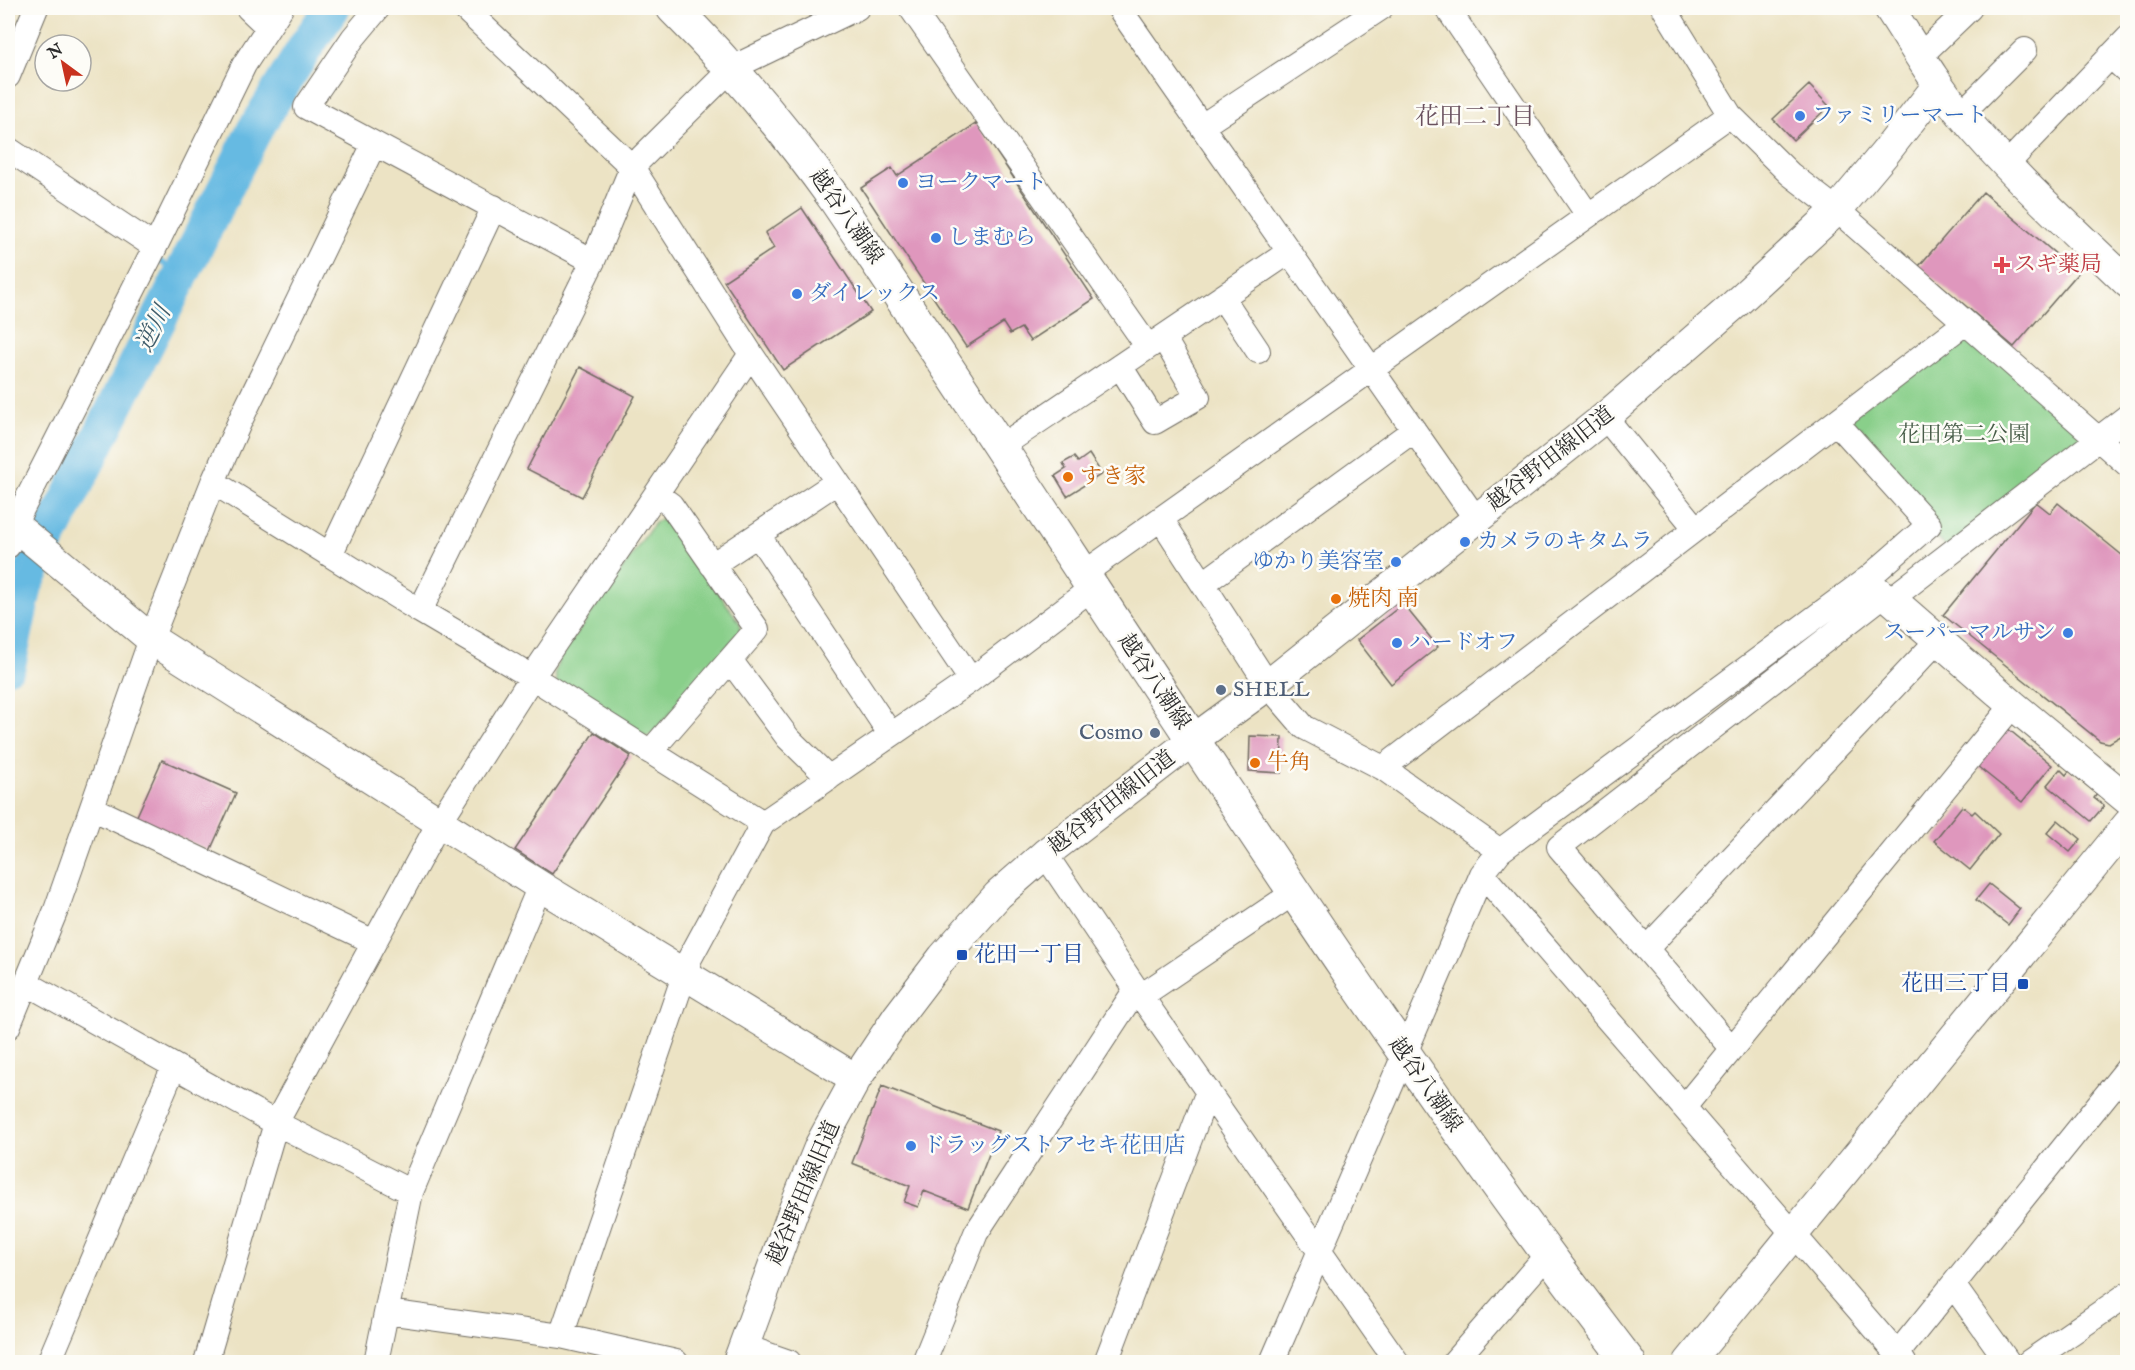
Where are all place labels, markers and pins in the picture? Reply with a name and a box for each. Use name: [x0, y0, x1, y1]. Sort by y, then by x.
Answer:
place label: ファミリーマート: [1812, 102, 1988, 130]
marker: ファミリーマート: [1793, 109, 1807, 123]
place label: ヨークマート: [915, 169, 1047, 197]
marker: ヨークマート: [896, 176, 910, 190]
place label: しまむら: [948, 224, 1036, 252]
marker: しまむら: [929, 231, 943, 245]
place label: スギ薬局: [2014, 251, 2102, 279]
marker: スギ薬局: [1995, 258, 2009, 272]
place label: ダイレックス: [809, 280, 940, 308]
marker: ダイレックス: [790, 287, 804, 301]
place label: すき家: [1080, 463, 1146, 491]
marker: すき家: [1061, 470, 1075, 484]
place label: カメラのキタムラ: [1477, 528, 1653, 556]
marker: カメラのキタムラ: [1458, 535, 1472, 549]
place label: ゆかり美容室: [1252, 548, 1384, 576]
marker: ゆかり美容室: [1389, 555, 1403, 569]
place label: 焼肉 南: [1348, 585, 1419, 613]
marker: 焼肉 南: [1329, 592, 1343, 606]
place label: スーパーマルサン: [1883, 619, 2056, 647]
marker: スーパーマルサン: [2061, 626, 2075, 640]
place label: ハードオフ: [1409, 629, 1518, 657]
marker: ハードオフ: [1390, 636, 1404, 650]
place label: SHELL: [1233, 676, 1310, 704]
marker: SHELL: [1214, 683, 1228, 697]
place label: Cosmo: [1079, 719, 1143, 747]
marker: Cosmo: [1148, 726, 1162, 740]
place label: 牛角: [1267, 749, 1311, 777]
marker: 牛角: [1248, 756, 1262, 770]
place label: 花田一丁目: [974, 941, 1084, 969]
marker: 花田一丁目: [955, 948, 969, 962]
place label: 花田三丁目: [1901, 970, 2011, 998]
marker: 花田三丁目: [2016, 977, 2030, 991]
place label: ドラッグストアセキ花田店: [923, 1132, 1185, 1160]
marker: ドラッグストアセキ花田店: [904, 1139, 918, 1153]

